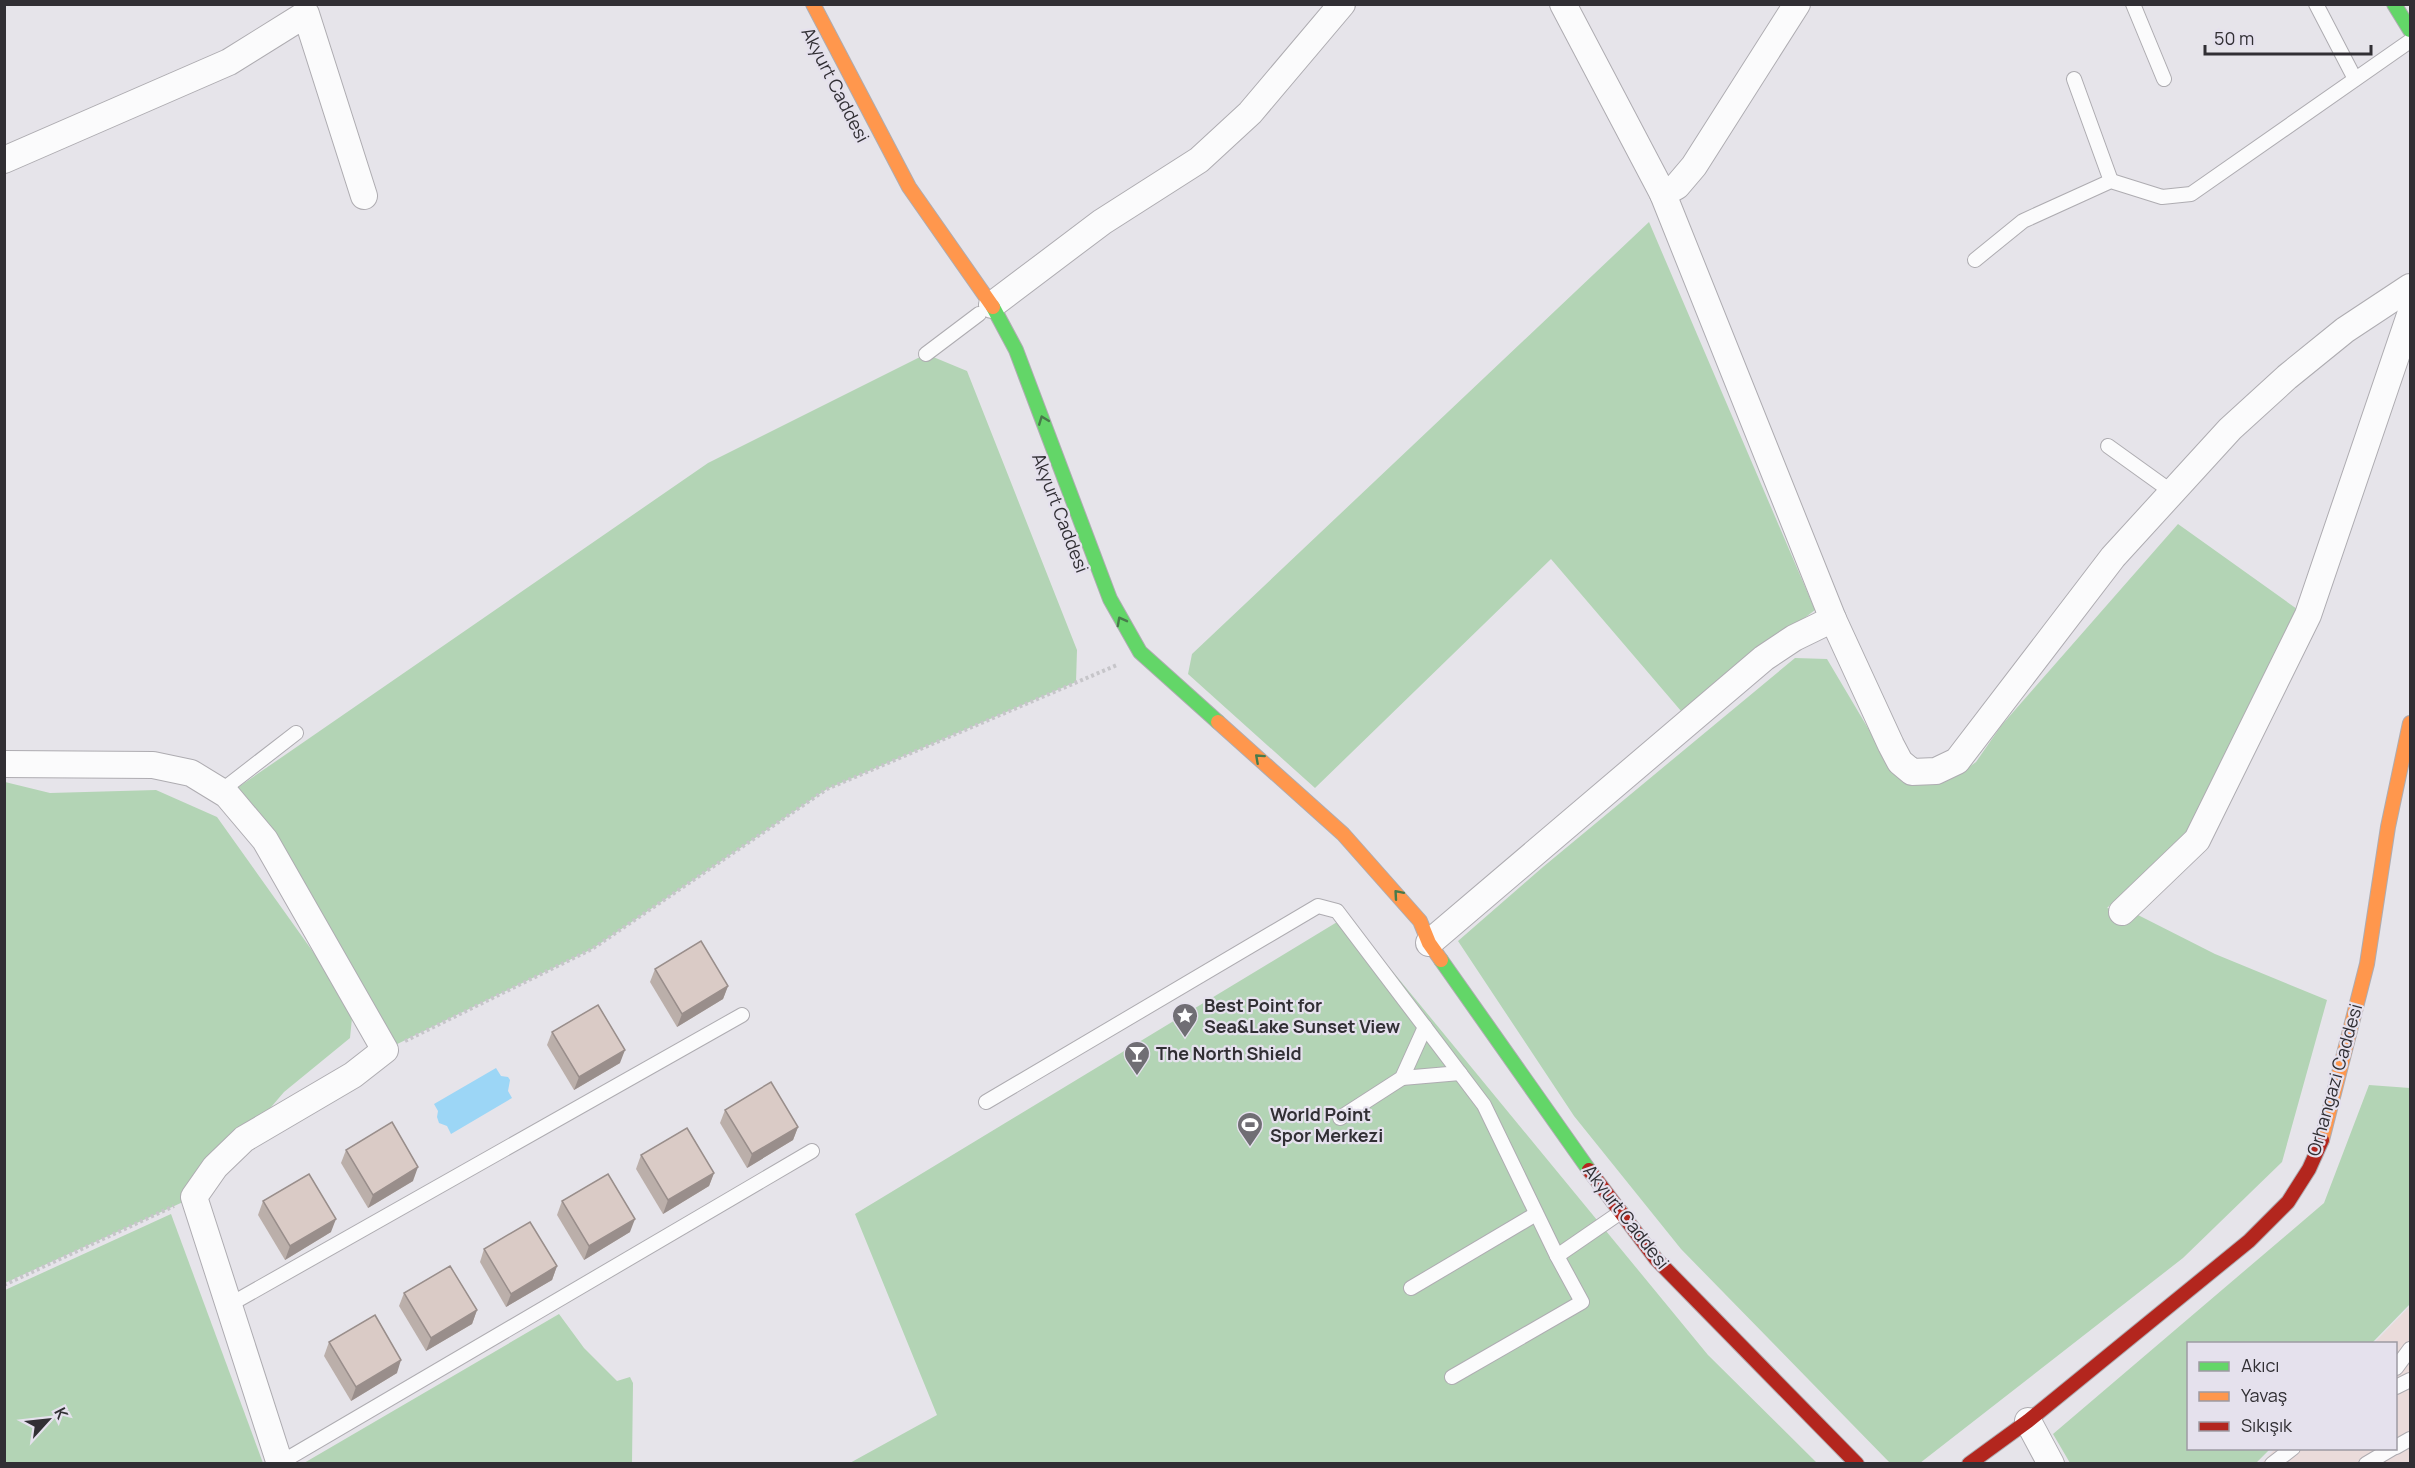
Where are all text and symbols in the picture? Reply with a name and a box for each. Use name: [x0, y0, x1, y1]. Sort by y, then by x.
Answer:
scale bar: [2205, 18, 2372, 56]
street label: Akyurt Caddesi: [797, 23, 875, 146]
text: 50 m: [2214, 26, 2254, 50]
one-way arrow: [1038, 415, 1050, 426]
street label: Akyurt Caddesi: [1027, 449, 1095, 576]
one-way arrow: [1117, 617, 1128, 628]
one-way arrow: [1255, 754, 1266, 765]
one-way arrow: [1394, 890, 1405, 901]
place label: Best Point for Sea&Lake Sunset View: [1204, 993, 1401, 1038]
place icon: Best Point for Sea&Lake Sunset View: [1170, 1001, 1200, 1039]
street label: Orhangazi Caddesi: [2301, 1001, 2367, 1159]
bar icon: The North Shield: [1122, 1039, 1152, 1077]
place label: The North Shield: [1156, 1041, 1302, 1065]
place label: World Point Spor Merkezi: [1270, 1102, 1383, 1147]
sports icon: World Point Spor Merkezi: [1235, 1110, 1265, 1148]
street label: Akyurt Caddesi: [1578, 1159, 1675, 1273]
legend: [2187, 1342, 2397, 1450]
text: Akıcı: [2241, 1353, 2279, 1377]
text: Yavaş: [2241, 1383, 2287, 1407]
north arrow: [18, 1390, 78, 1450]
text: K: [49, 1404, 74, 1423]
text: Sıkışık: [2241, 1413, 2293, 1437]

